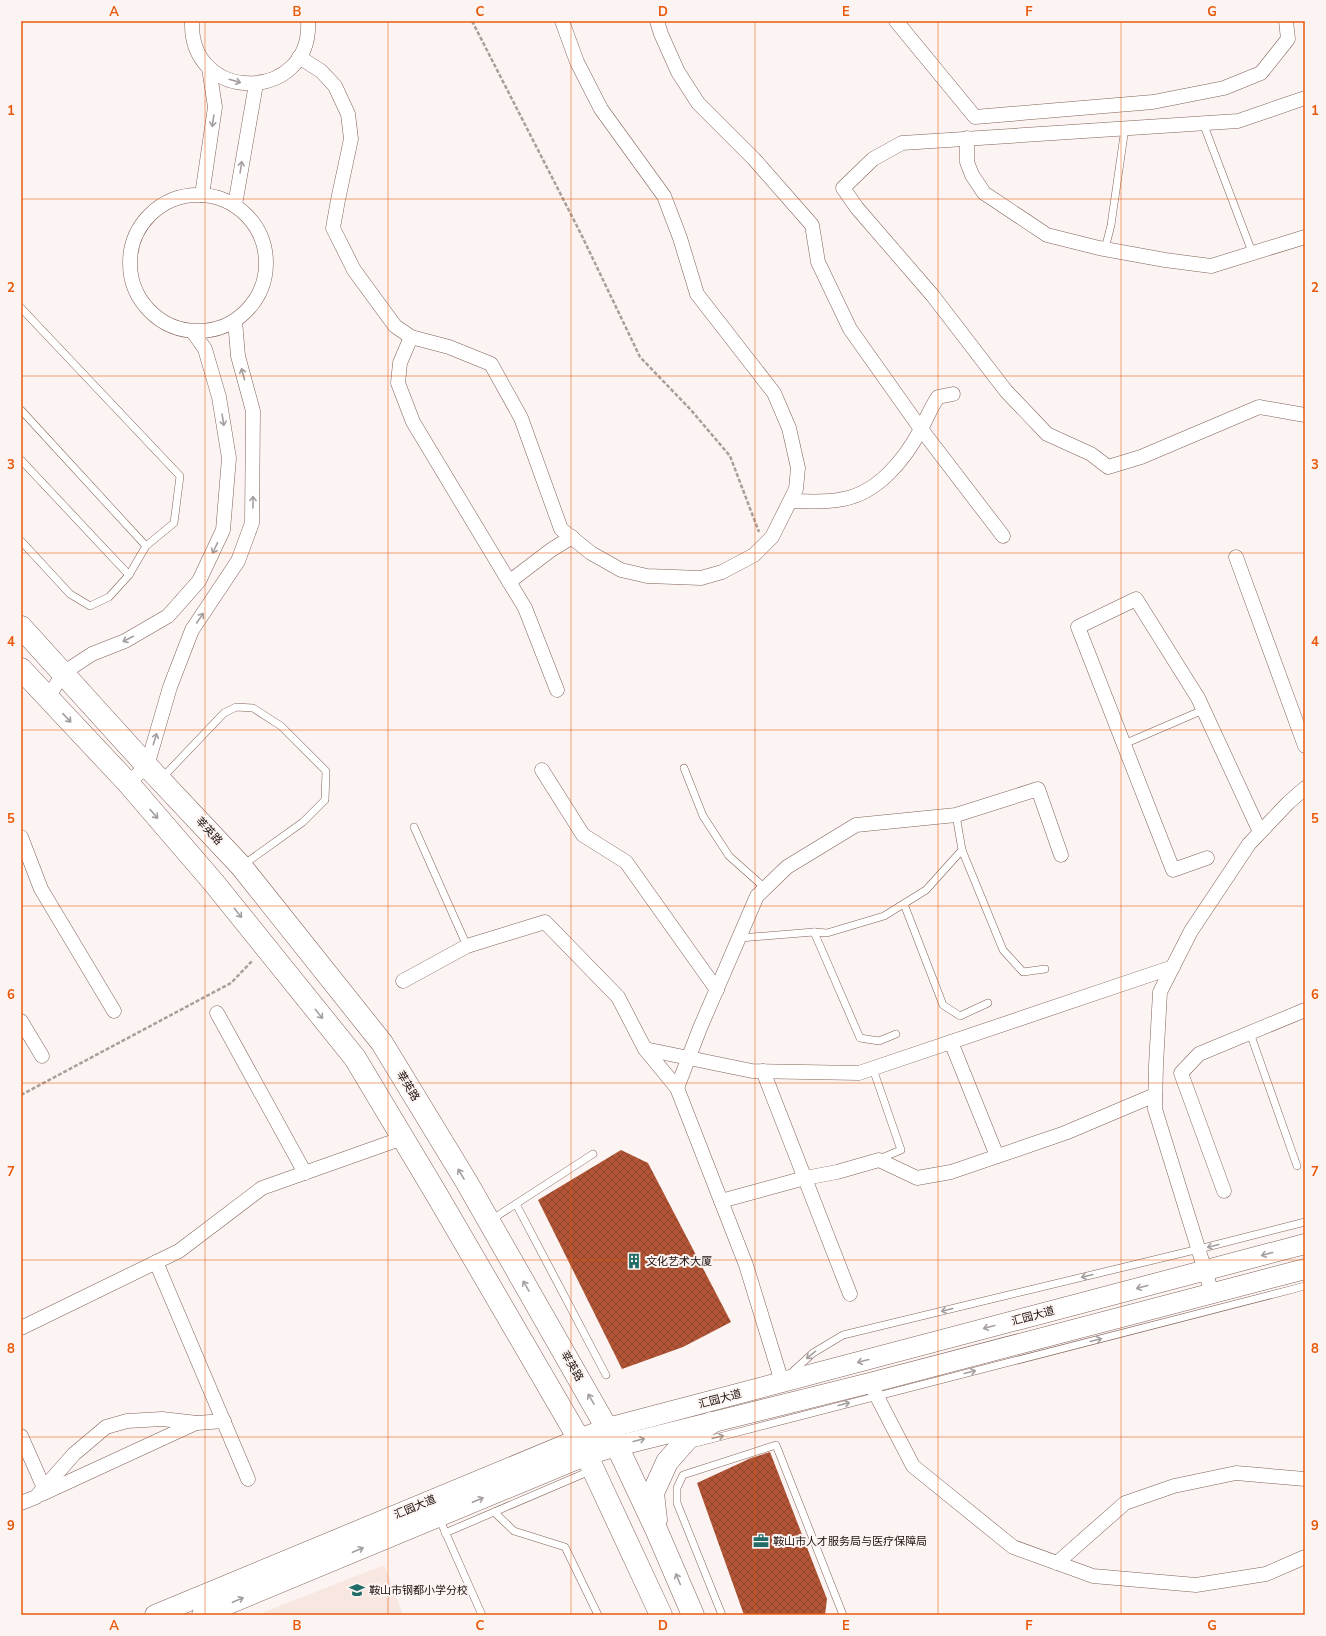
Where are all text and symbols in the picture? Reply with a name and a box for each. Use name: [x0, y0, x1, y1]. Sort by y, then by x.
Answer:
text: A: [109, 3, 119, 21]
text: B: [293, 3, 302, 21]
text: C: [476, 3, 485, 21]
text: D: [658, 3, 668, 21]
text: E: [842, 3, 850, 21]
text: F: [1025, 3, 1033, 21]
text: G: [1207, 3, 1217, 21]
one-way arrow: [228, 78, 241, 85]
text: 1: [7, 102, 15, 120]
text: 1: [1311, 102, 1319, 120]
one-way arrow: [209, 114, 217, 127]
one-way arrow: [237, 161, 245, 174]
text: 2: [7, 279, 15, 297]
text: 2: [1311, 279, 1319, 297]
one-way arrow: [239, 367, 246, 380]
one-way arrow: [219, 414, 227, 427]
text: 3: [7, 456, 15, 474]
text: 3: [1311, 456, 1319, 474]
one-way arrow: [249, 496, 257, 509]
one-way arrow: [211, 542, 218, 554]
one-way arrow: [196, 613, 204, 624]
text: 4: [7, 633, 15, 651]
text: 4: [1311, 633, 1319, 651]
one-way arrow: [122, 636, 134, 643]
one-way arrow: [62, 713, 72, 723]
one-way arrow: [152, 733, 159, 746]
one-way arrow: [150, 808, 159, 819]
text: 5: [7, 810, 15, 828]
text: 5: [1311, 810, 1319, 828]
street label: 莘英路: [192, 814, 226, 848]
one-way arrow: [234, 908, 243, 918]
text: 6: [7, 986, 15, 1004]
text: 6: [1311, 986, 1319, 1004]
one-way arrow: [315, 1009, 324, 1020]
street label: 莘英路: [393, 1068, 423, 1104]
text: 7: [7, 1163, 15, 1181]
text: 7: [1311, 1163, 1319, 1181]
one-way arrow: [457, 1168, 465, 1180]
one-way arrow: [1207, 1242, 1220, 1250]
one-way arrow: [1261, 1250, 1274, 1258]
building icon: 文化艺术大厦: [625, 1252, 643, 1270]
place label: 文化艺术大厦: [646, 1254, 712, 1269]
one-way arrow: [1080, 1273, 1093, 1281]
one-way arrow: [522, 1280, 530, 1292]
one-way arrow: [1135, 1284, 1148, 1291]
street label: 汇园大道: [1010, 1303, 1056, 1329]
one-way arrow: [940, 1307, 953, 1314]
one-way arrow: [983, 1324, 996, 1332]
one-way arrow: [1089, 1335, 1102, 1343]
text: 8: [7, 1340, 15, 1358]
text: 8: [1311, 1340, 1319, 1358]
street label: 莘英路: [557, 1348, 587, 1384]
one-way arrow: [806, 1350, 817, 1359]
one-way arrow: [857, 1357, 870, 1365]
one-way arrow: [963, 1368, 976, 1375]
street label: 汇园大道: [697, 1386, 743, 1412]
one-way arrow: [586, 1393, 594, 1405]
one-way arrow: [837, 1400, 850, 1408]
one-way arrow: [711, 1433, 724, 1440]
one-way arrow: [632, 1436, 645, 1444]
street label: 汇园大道: [392, 1492, 438, 1522]
one-way arrow: [472, 1496, 484, 1504]
text: 9: [7, 1517, 15, 1535]
text: 9: [1311, 1517, 1319, 1535]
office icon: 鞍山市人才服务局与医疗保障局: [752, 1532, 770, 1550]
place label: 鞍山市人才服务局与医疗保障局: [773, 1534, 927, 1549]
one-way arrow: [352, 1546, 364, 1554]
one-way arrow: [673, 1574, 681, 1586]
school or university icon: 鞍山市钢都小学分校: [348, 1581, 366, 1599]
place label: 鞍山市钢都小学分校: [369, 1583, 468, 1598]
one-way arrow: [232, 1596, 244, 1603]
text: A: [109, 1617, 119, 1635]
text: B: [293, 1617, 302, 1635]
text: C: [476, 1617, 485, 1635]
text: D: [658, 1617, 668, 1635]
text: E: [842, 1617, 850, 1635]
text: F: [1025, 1617, 1033, 1635]
text: G: [1207, 1617, 1217, 1635]

